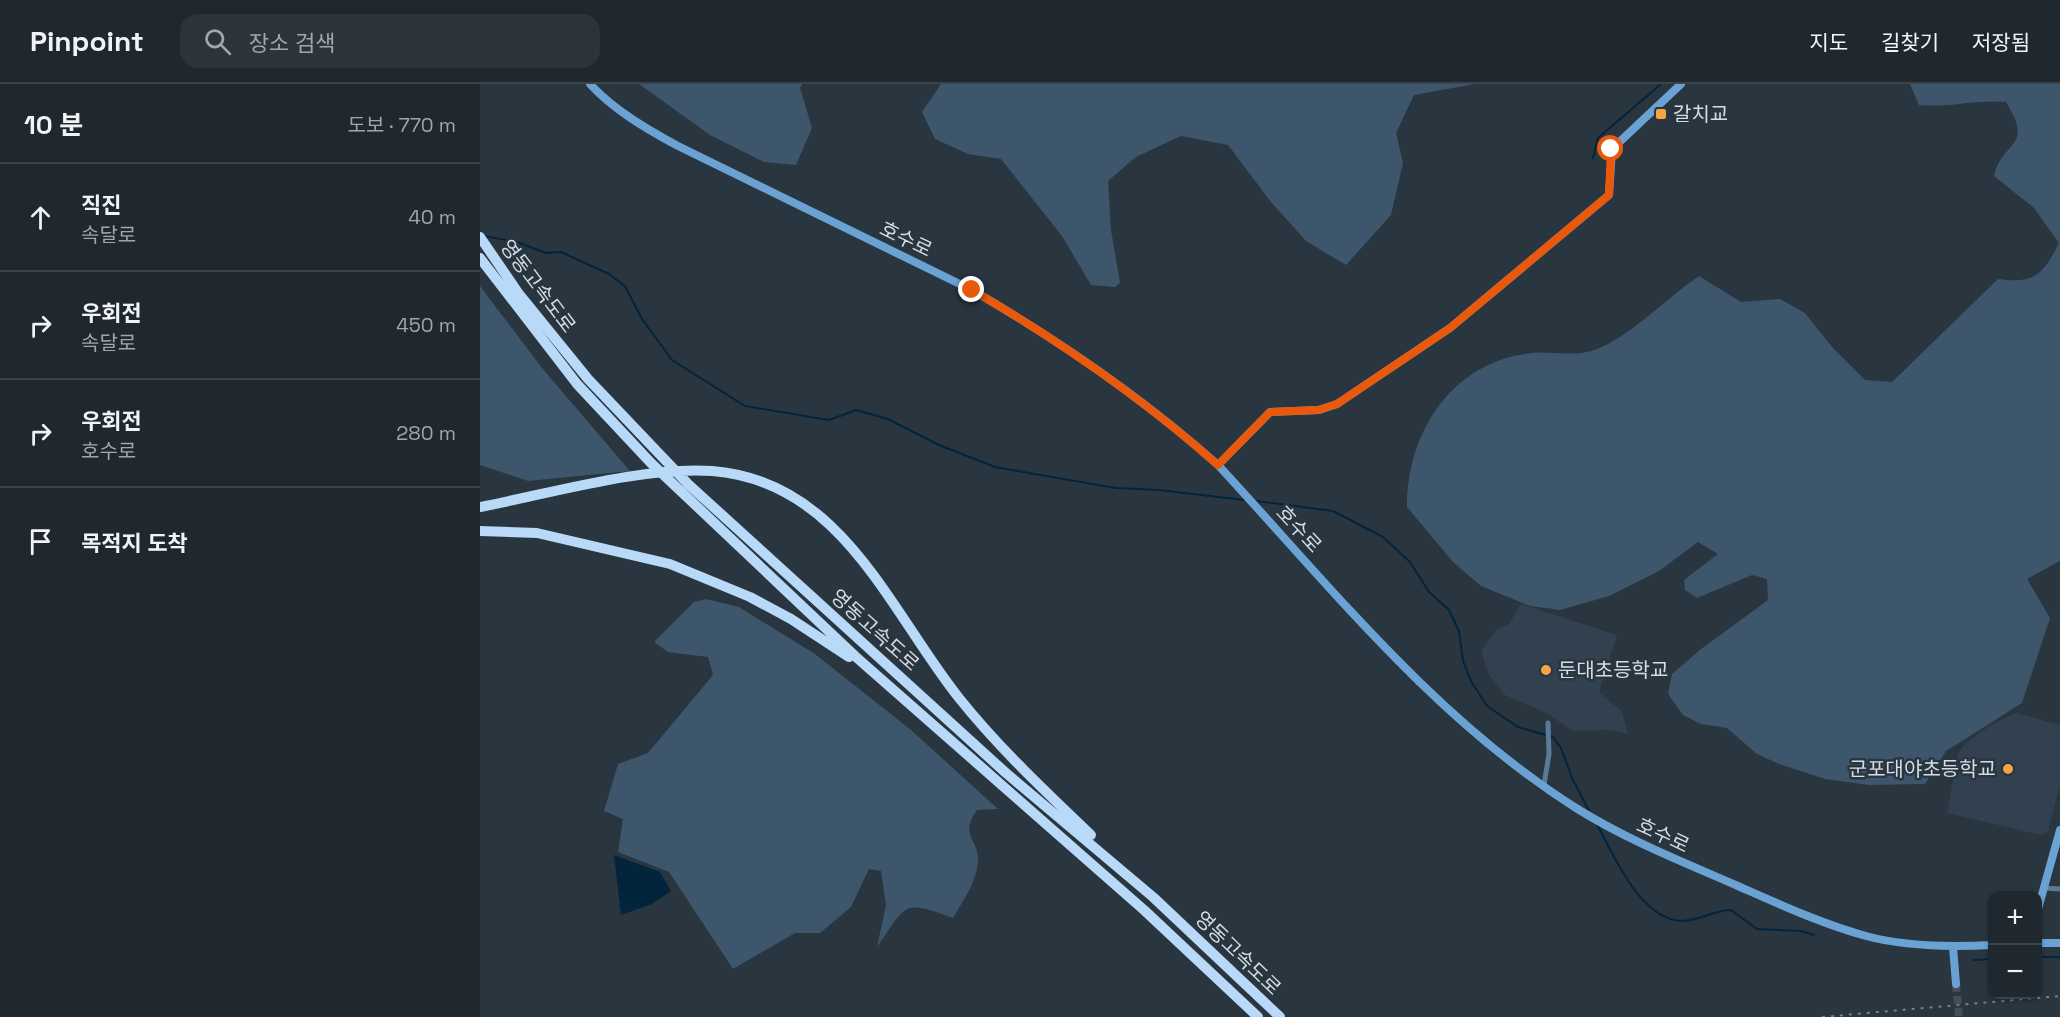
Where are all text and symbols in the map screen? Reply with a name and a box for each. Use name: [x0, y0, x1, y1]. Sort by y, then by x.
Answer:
search box: [180, 14, 600, 68]
text: Pinpoint: [30, 23, 144, 59]
icon: search: [201, 25, 234, 58]
text: 장소 검색: [249, 29, 335, 57]
text: 지도: [1809, 29, 1848, 56]
text: 길찾기: [1881, 29, 1939, 56]
text: 저장됨: [1972, 29, 2030, 56]
place label: 갈치교: [1673, 101, 1728, 127]
marker: 갈치교: [1654, 107, 1668, 121]
text: 10 분: [24, 108, 83, 142]
text: 도보 · 770 m: [348, 112, 456, 138]
route start: [1597, 135, 1623, 161]
text: 직진: [81, 191, 121, 219]
icon: ahead: [24, 201, 57, 234]
text: 40 m: [408, 204, 456, 230]
street label: 호수로: [875, 215, 937, 263]
text: 속달로: [81, 222, 136, 248]
street label: 영동고속도로: [494, 234, 582, 338]
route end: [958, 276, 984, 302]
text: 우회전: [81, 299, 142, 327]
icon: right: [24, 309, 57, 342]
text: 450 m: [396, 312, 456, 338]
text: 속달로: [81, 330, 136, 356]
text: 우회전: [81, 407, 142, 435]
icon: right: [24, 417, 57, 450]
text: 280 m: [396, 420, 456, 446]
text: 호수로: [81, 438, 136, 464]
street label: 호수로: [1271, 500, 1327, 558]
icon: arrive: [24, 525, 57, 558]
text: 목적지 도착: [81, 529, 188, 557]
street label: 영동고속도로: [825, 583, 925, 677]
place label: 둔대초등학교: [1558, 657, 1668, 683]
marker: 둔대초등학교: [1539, 663, 1553, 677]
place label: 군포대야초등학교: [1849, 756, 1996, 782]
marker: 군포대야초등학교: [2001, 762, 2015, 776]
street label: 호수로: [1632, 812, 1694, 858]
map controls: [1988, 891, 2042, 999]
button: +: [1988, 891, 2042, 945]
street label: 영동고속도로: [1189, 905, 1287, 1001]
button: −: [1988, 945, 2042, 999]

